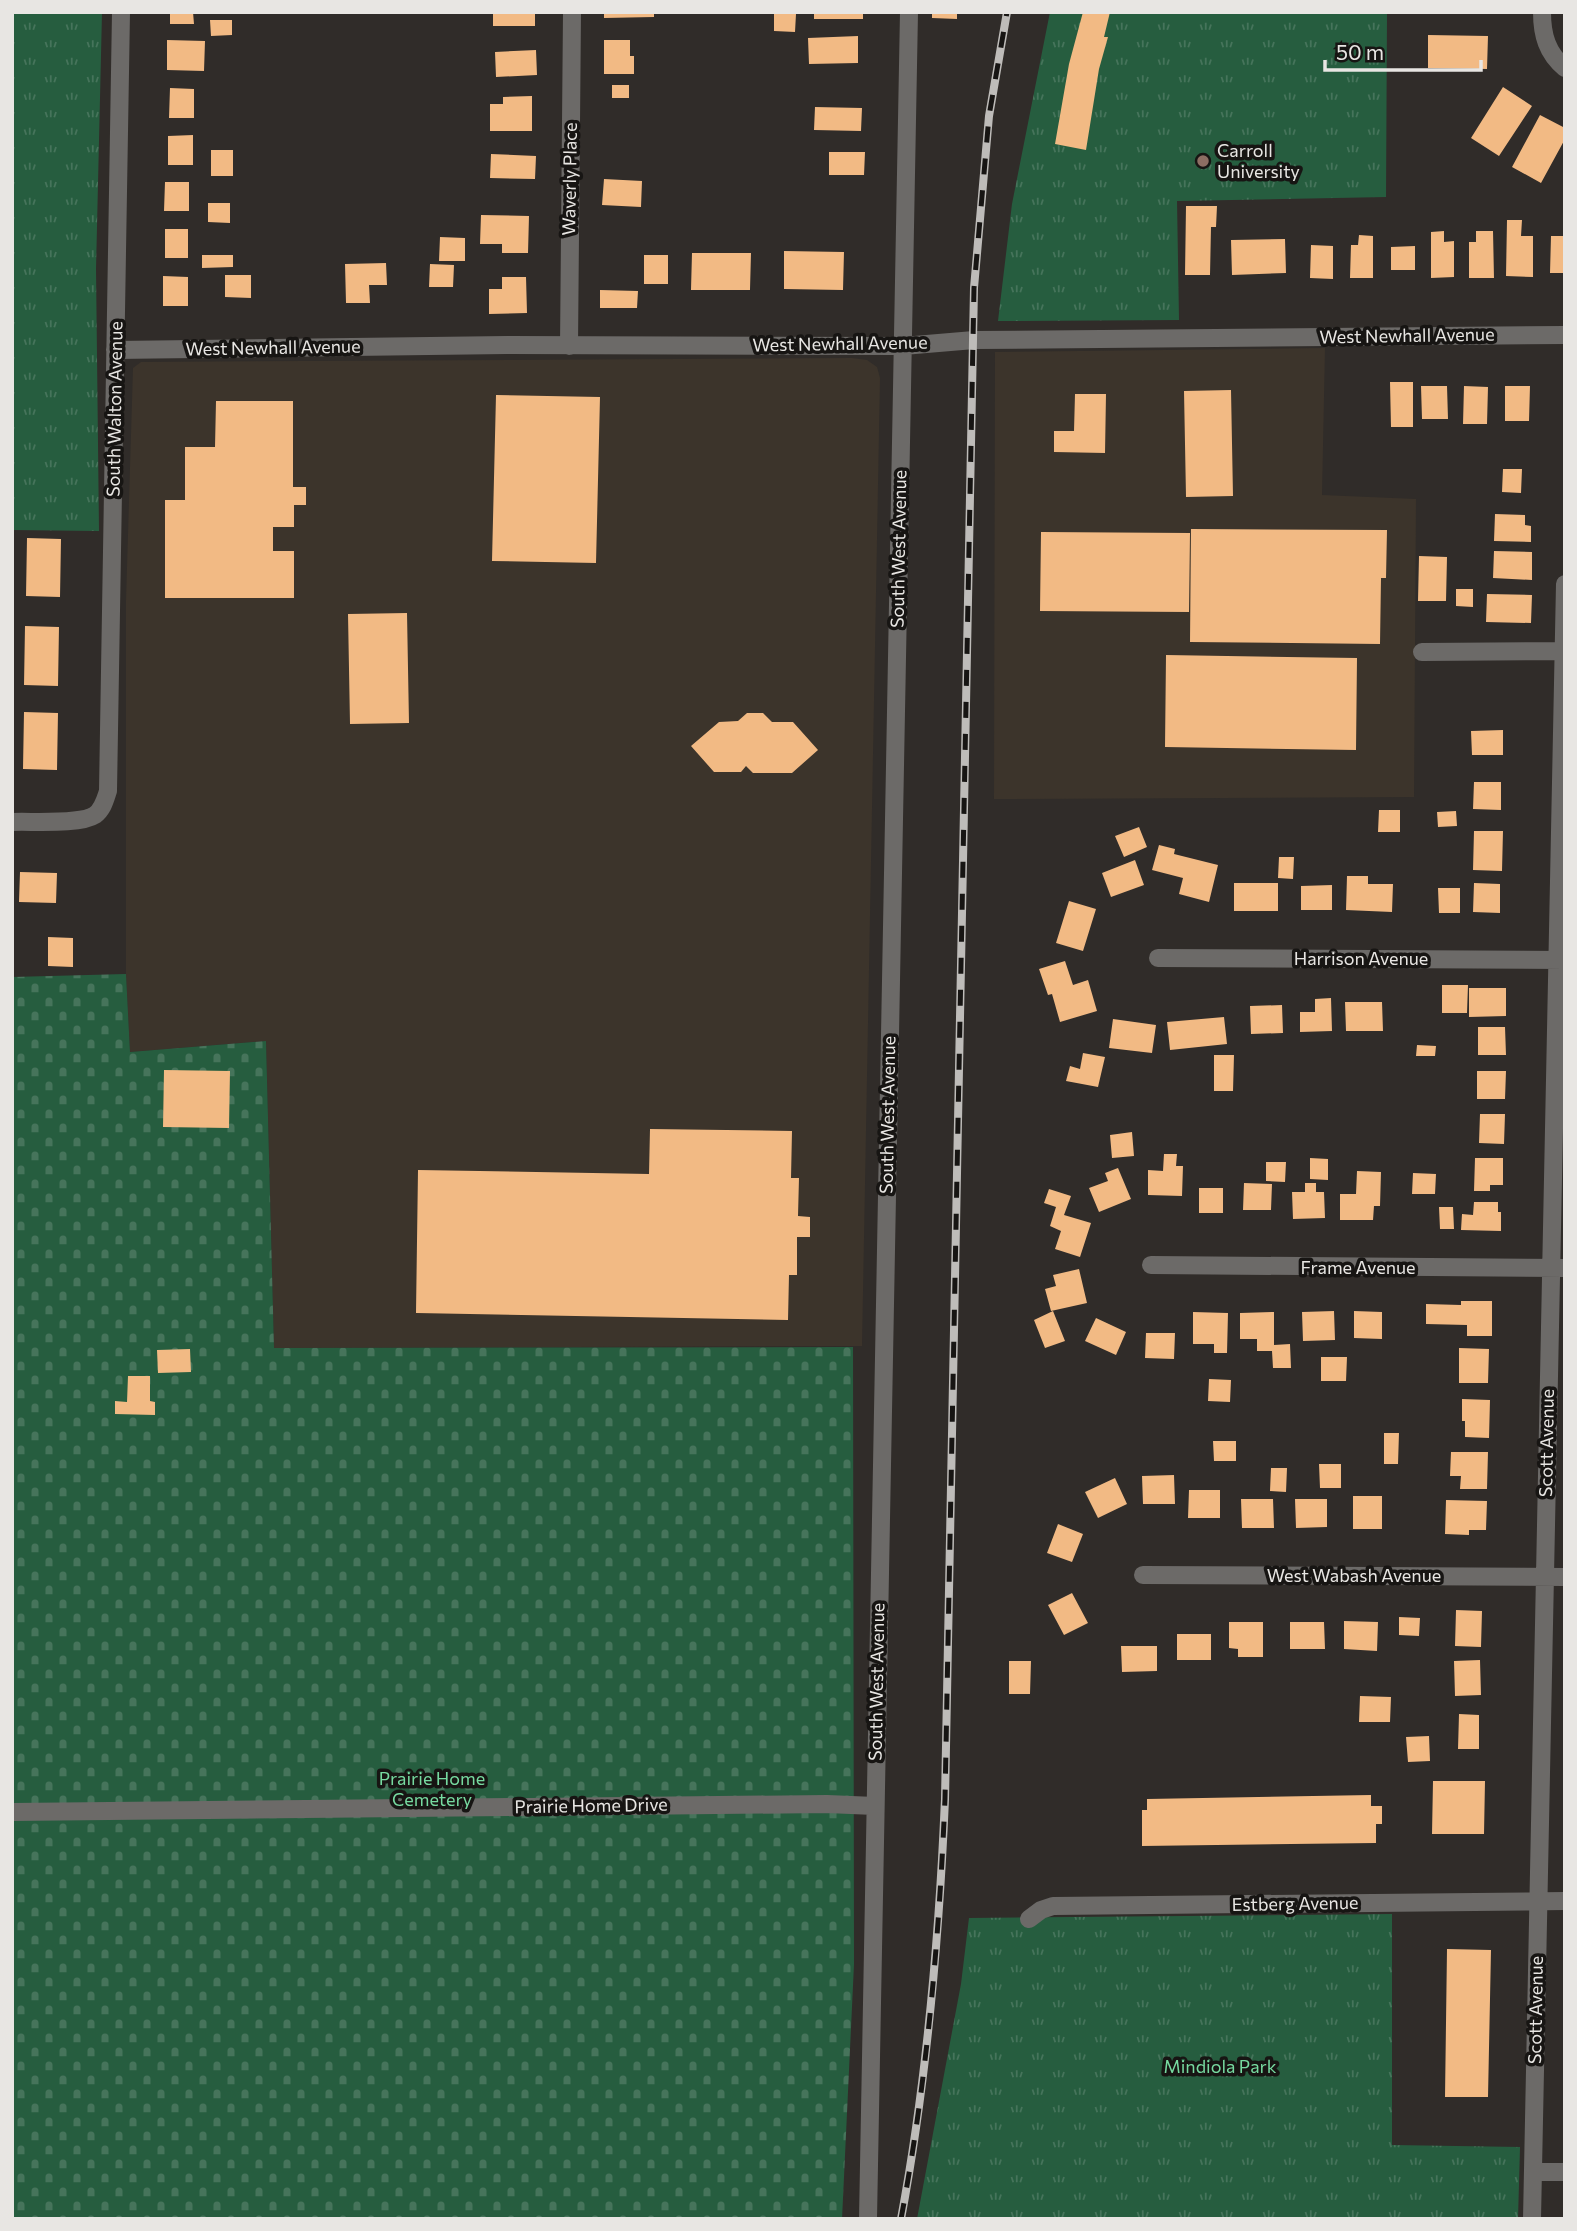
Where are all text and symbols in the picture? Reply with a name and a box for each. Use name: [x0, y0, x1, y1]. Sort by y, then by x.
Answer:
scale bar: [1325, 28, 1481, 72]
text: 50 m: [1336, 39, 1384, 64]
street label: Waverly Place: [557, 122, 581, 236]
place label: Carroll University: [1217, 139, 1300, 182]
marker: Carroll University: [1195, 153, 1211, 169]
street label: South Walton Avenue: [101, 321, 127, 497]
street label: West Newhall Avenue: [1319, 322, 1495, 348]
street label: West Newhall Avenue: [752, 330, 928, 356]
street label: West Newhall Avenue: [185, 334, 361, 360]
street label: South West Avenue: [886, 470, 910, 628]
street label: Harrison Avenue: [1294, 947, 1428, 969]
street label: South West Avenue: [875, 1036, 899, 1194]
street label: Frame Avenue: [1300, 1256, 1416, 1278]
street label: Scott Avenue: [1534, 1389, 1558, 1497]
street label: West Wabash Avenue: [1267, 1564, 1441, 1586]
street label: South West Avenue: [864, 1603, 888, 1761]
park label: Prairie Home Cemetery: [379, 1767, 485, 1810]
street label: Prairie Home Drive: [514, 1793, 668, 1817]
street label: Estberg Avenue: [1231, 1891, 1359, 1915]
street label: Scott Avenue: [1523, 1956, 1547, 2064]
park label: Mindiola Park: [1163, 2055, 1277, 2077]

